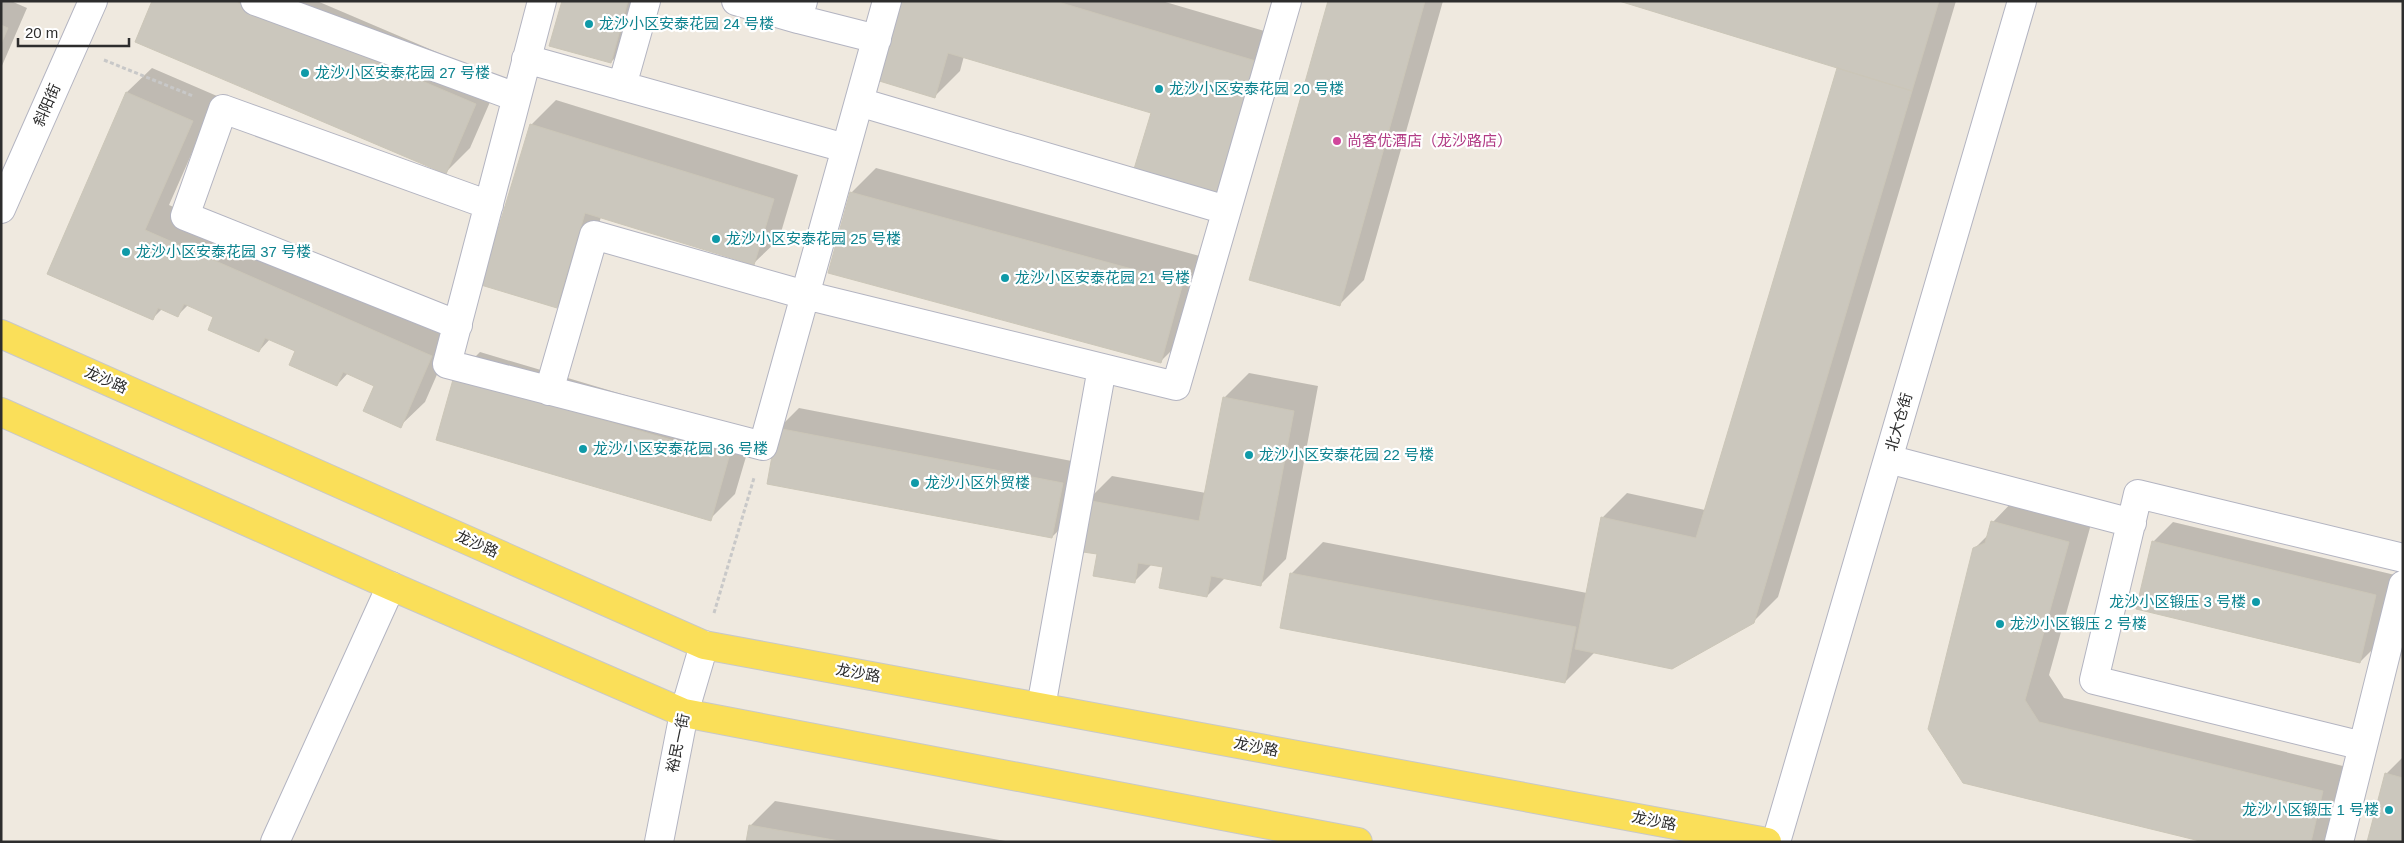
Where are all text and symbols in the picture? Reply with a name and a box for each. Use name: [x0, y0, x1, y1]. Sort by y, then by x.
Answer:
scale bar: [18, 15, 129, 47]
place label: 龙沙小区安泰花园 24 号楼: [599, 15, 774, 32]
marker: 龙沙小区安泰花园 24 号楼: [583, 18, 595, 30]
text: 20 m: [25, 24, 58, 41]
place label: 龙沙小区安泰花园 27 号楼: [315, 64, 490, 81]
marker: 龙沙小区安泰花园 27 号楼: [299, 67, 311, 79]
place label: 龙沙小区安泰花园 20 号楼: [1169, 80, 1344, 97]
street label: 斜阳街: [30, 81, 63, 129]
marker: 龙沙小区安泰花园 20 号楼: [1153, 83, 1165, 95]
place label: 尚客优酒店（龙沙路店）: [1347, 132, 1512, 149]
marker: 尚客优酒店（龙沙路店）: [1331, 135, 1343, 147]
place label: 龙沙小区安泰花园 25 号楼: [726, 230, 901, 247]
marker: 龙沙小区安泰花园 25 号楼: [710, 233, 722, 245]
place label: 龙沙小区安泰花园 37 号楼: [136, 243, 311, 260]
marker: 龙沙小区安泰花园 37 号楼: [120, 246, 132, 258]
place label: 龙沙小区安泰花园 21 号楼: [1015, 269, 1190, 286]
marker: 龙沙小区安泰花园 21 号楼: [999, 272, 1011, 284]
street label: 龙沙路: [82, 363, 130, 396]
street label: 北大仓街: [1882, 391, 1915, 453]
place label: 龙沙小区安泰花园 36 号楼: [593, 440, 768, 457]
marker: 龙沙小区安泰花园 36 号楼: [577, 443, 589, 455]
place label: 龙沙小区安泰花园 22 号楼: [1259, 446, 1434, 463]
marker: 龙沙小区安泰花园 22 号楼: [1243, 449, 1255, 461]
place label: 龙沙小区外贸楼: [925, 474, 1030, 491]
marker: 龙沙小区外贸楼: [909, 477, 921, 489]
street label: 龙沙路: [453, 527, 501, 560]
place label: 龙沙小区锻压 3 号楼: [2109, 593, 2246, 610]
marker: 龙沙小区锻压 3 号楼: [2250, 596, 2262, 608]
place label: 龙沙小区锻压 2 号楼: [2010, 615, 2147, 632]
marker: 龙沙小区锻压 2 号楼: [1994, 618, 2006, 630]
street label: 龙沙路: [834, 660, 882, 685]
street label: 裕民一街: [663, 712, 692, 774]
street label: 龙沙路: [1232, 734, 1280, 759]
place label: 龙沙小区锻压 1 号楼: [2242, 801, 2379, 818]
marker: 龙沙小区锻压 1 号楼: [2383, 804, 2395, 816]
street label: 龙沙路: [1630, 808, 1678, 833]

